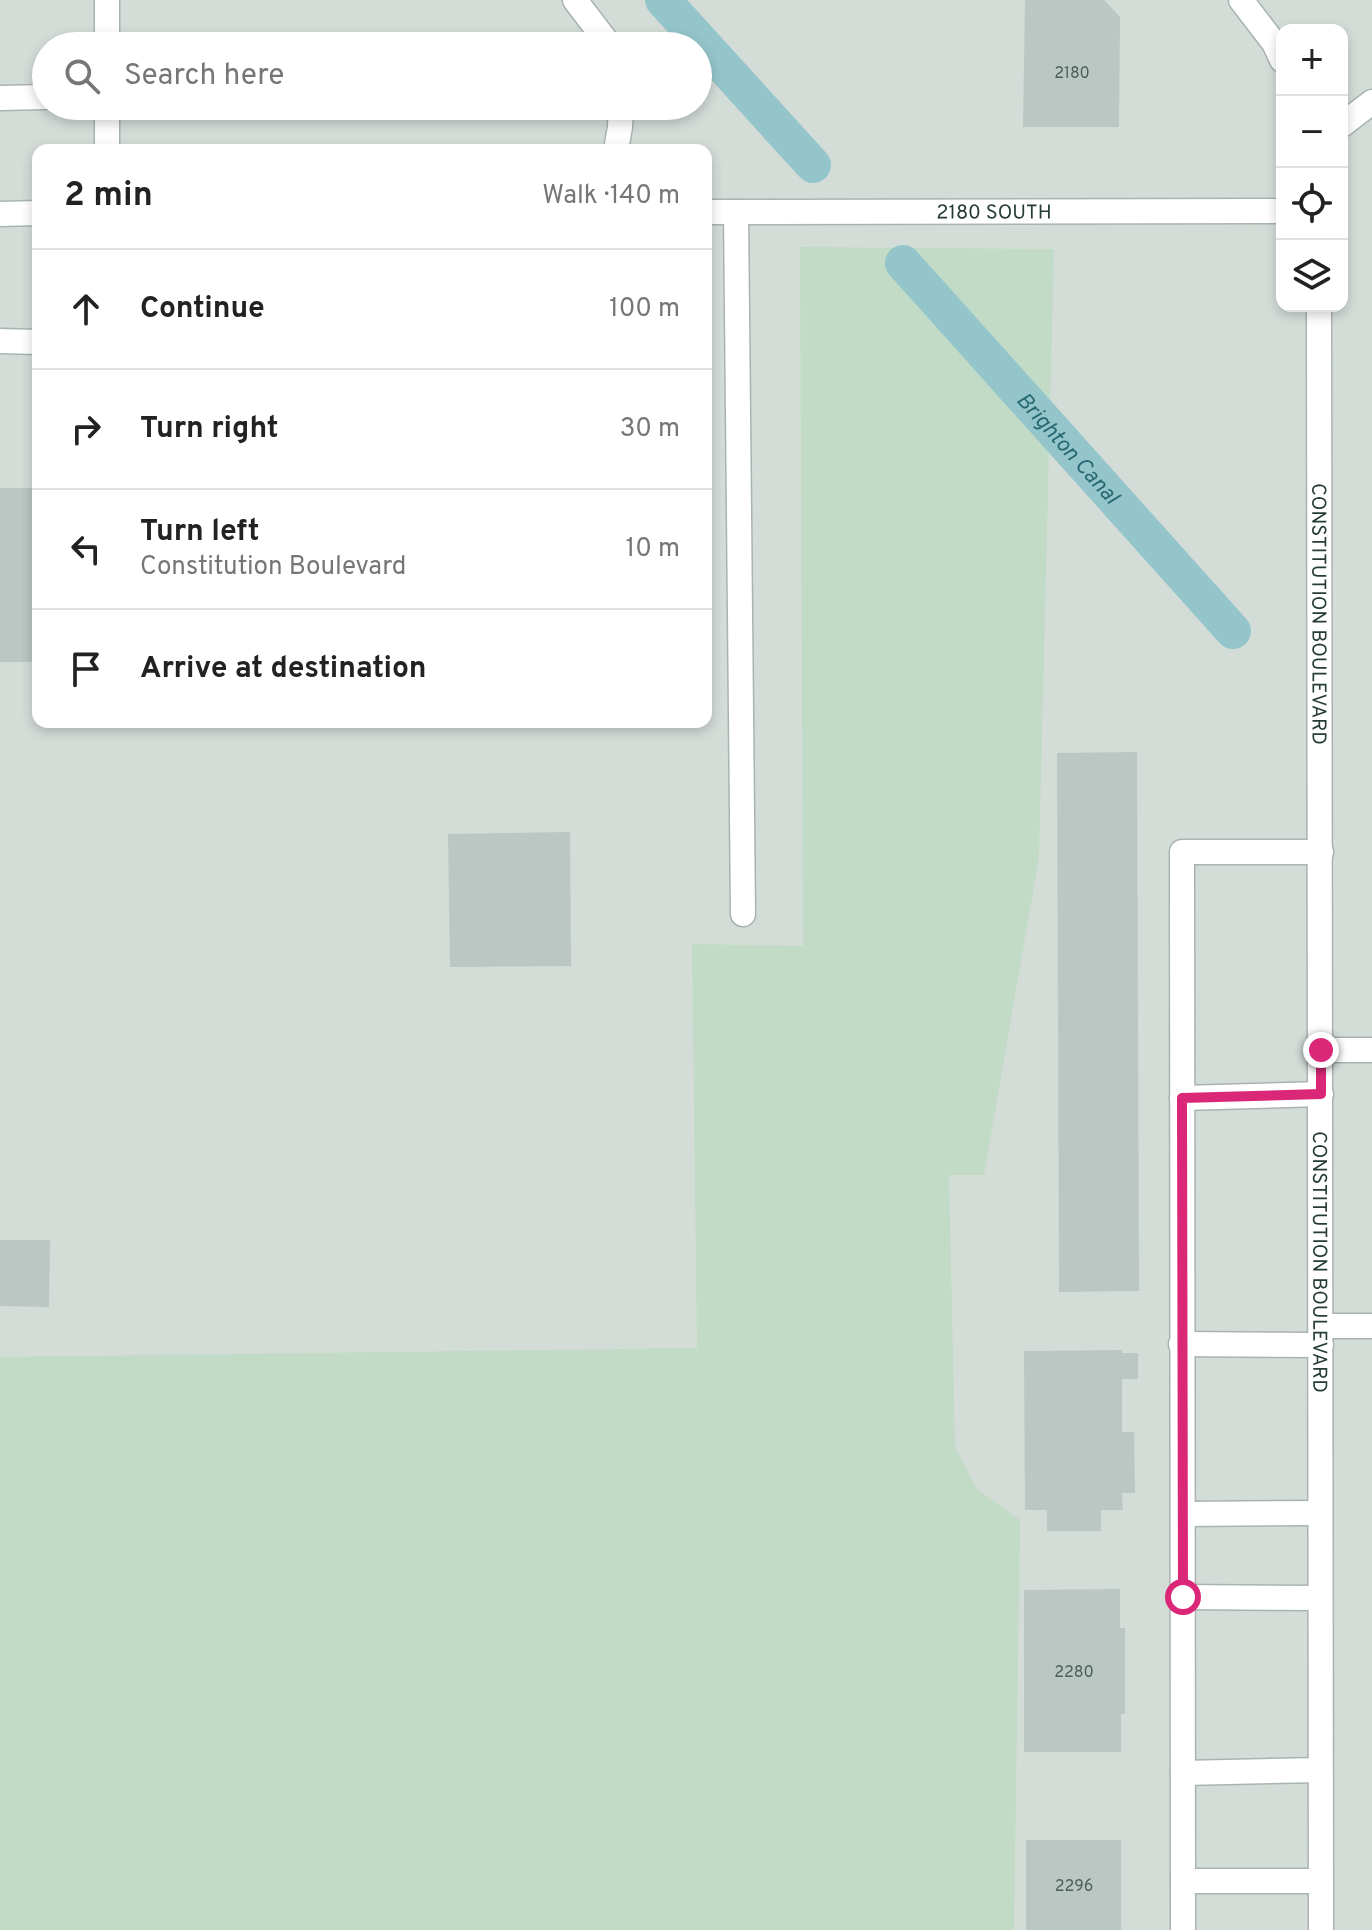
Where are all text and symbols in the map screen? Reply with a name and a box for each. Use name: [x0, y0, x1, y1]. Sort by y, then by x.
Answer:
map controls: [1276, 24, 1348, 312]
button: +: [1276, 24, 1348, 96]
search box: [32, 32, 712, 120]
icon: search: [60, 54, 104, 98]
text: Search here: [124, 58, 284, 95]
house number: 2180: [1054, 64, 1090, 84]
button: −: [1276, 96, 1348, 168]
button: locate: [1276, 168, 1348, 240]
text: 2 min: [64, 175, 153, 218]
text: Walk · 140 m: [542, 180, 680, 213]
street label: 2180 SOUTH: [936, 200, 1052, 227]
button: layers: [1276, 240, 1348, 312]
icon: ahead: [64, 287, 108, 331]
text: Continue: [140, 291, 265, 328]
text: 100 m: [609, 293, 680, 326]
water label: Brighton Canal: [1010, 388, 1125, 512]
icon: right: [64, 407, 108, 451]
text: Turn right: [140, 411, 278, 448]
text: 30 m: [620, 413, 680, 446]
street label: CONSTITUTION BOULEVARD: [1304, 483, 1331, 745]
text: Turn left: [140, 514, 260, 551]
icon: left: [64, 527, 108, 571]
text: 10 m: [625, 533, 680, 566]
text: Constitution Boulevard: [140, 551, 406, 584]
icon: arrive: [64, 647, 108, 691]
text: Arrive at destination: [140, 651, 426, 688]
route end: [1303, 1032, 1339, 1068]
street label: CONSTITUTION BOULEVARD: [1305, 1131, 1331, 1393]
route start: [1165, 1579, 1201, 1615]
house number: 2280: [1054, 1663, 1094, 1683]
house number: 2296: [1055, 1877, 1093, 1897]

